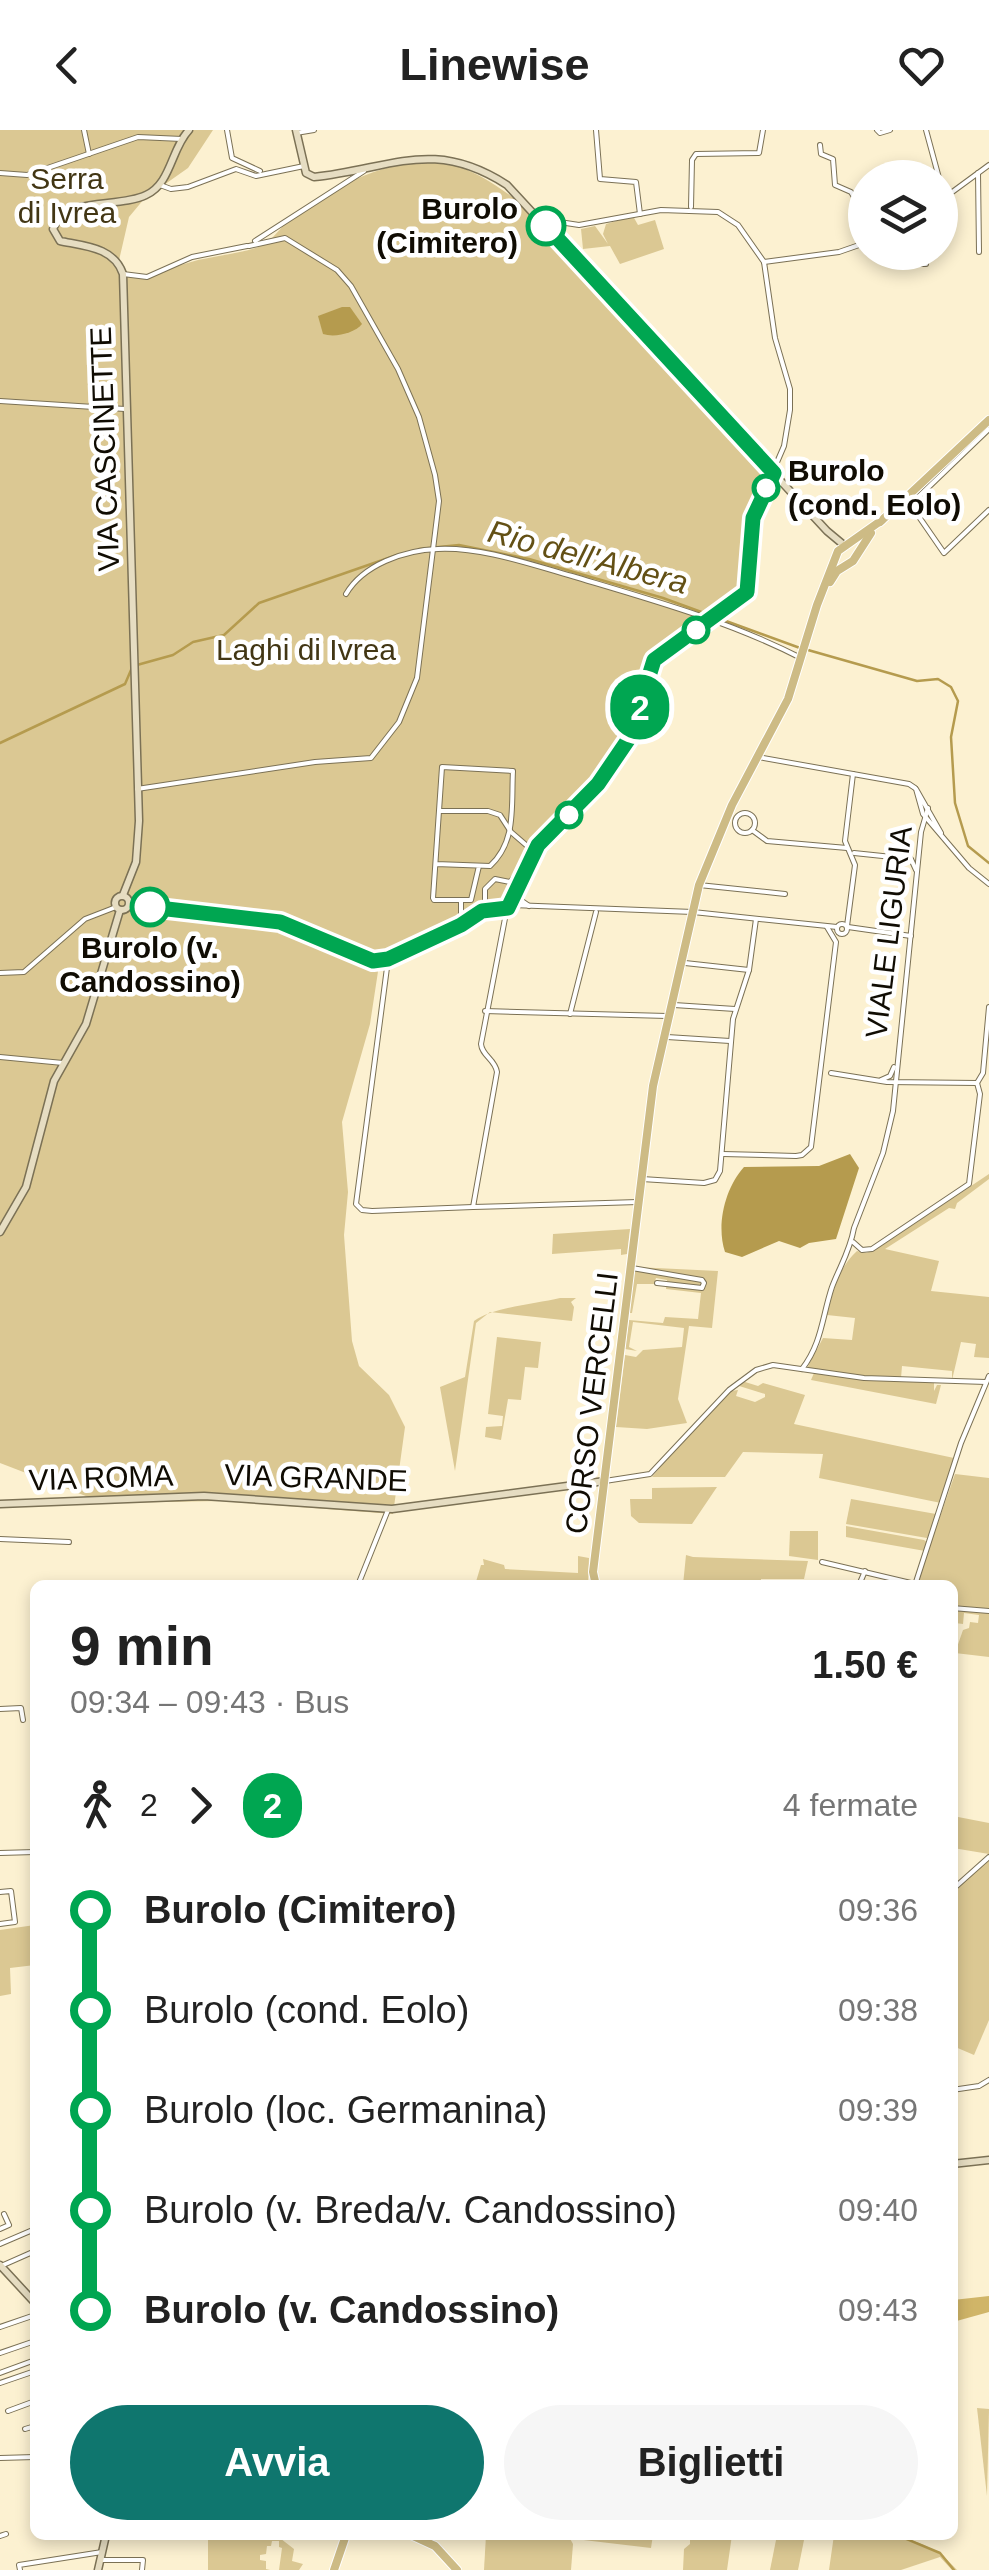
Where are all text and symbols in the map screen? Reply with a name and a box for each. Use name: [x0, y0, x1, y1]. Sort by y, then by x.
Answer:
icon: back: [40, 38, 95, 93]
icon: heart: [894, 38, 949, 93]
text: Linewise: [399, 39, 590, 90]
map controls: [848, 160, 958, 270]
button: layers: [848, 160, 958, 270]
park label: Serra di Ivrea: [18, 162, 116, 229]
place label: Burolo (Cimitero): [376, 192, 518, 259]
marker: Burolo (Cimitero): [527, 207, 565, 245]
street label: VIA CASCINETTE: [84, 326, 125, 572]
place label: Burolo (cond. Eolo): [788, 454, 961, 521]
marker: Burolo (cond. Eolo): [753, 475, 779, 501]
water label: Rio dell'Albera: [484, 513, 692, 601]
unlabelled marker: [683, 617, 709, 643]
park label: Laghi di Ivrea: [216, 633, 396, 666]
line badge: 2: [608, 674, 672, 740]
text: 2: [630, 688, 650, 727]
unlabelled marker: [556, 802, 582, 828]
street label: VIALE LIGURIA: [859, 824, 918, 1040]
marker: Burolo (v. Candossino): [131, 888, 169, 926]
place label: Burolo (v. Candossino): [59, 931, 241, 998]
street label: CORSO VERCELLI: [559, 1270, 624, 1536]
street label: VIA ROMA: [28, 1458, 174, 1497]
street label: VIA GRANDE: [224, 1458, 408, 1497]
text: 9 min: [70, 1615, 214, 1677]
text: 1.50 €: [812, 1644, 918, 1686]
text: 09:34 – 09:43 · Bus: [70, 1684, 349, 1720]
icon: walk: [70, 1778, 125, 1833]
icon: forward: [173, 1778, 228, 1833]
text: 2: [263, 1786, 282, 1825]
text: 2: [140, 1787, 158, 1823]
text: 4 fermate: [783, 1787, 918, 1823]
text: Burolo (Cimitero): [144, 1889, 456, 1931]
text: 09:36: [838, 1892, 918, 1928]
text: Burolo (cond. Eolo): [144, 1989, 469, 2031]
text: 09:38: [838, 1992, 918, 2028]
text: Burolo (loc. Germanina): [144, 2089, 547, 2131]
text: 09:39: [838, 2092, 918, 2128]
text: Burolo (v. Breda/v. Candossino): [144, 2189, 677, 2231]
text: 09:40: [838, 2192, 918, 2228]
text: Burolo (v. Candossino): [144, 2289, 559, 2331]
text: 09:43: [838, 2292, 918, 2328]
button: Avvia: [70, 2405, 484, 2520]
button: Biglietti: [504, 2405, 918, 2520]

